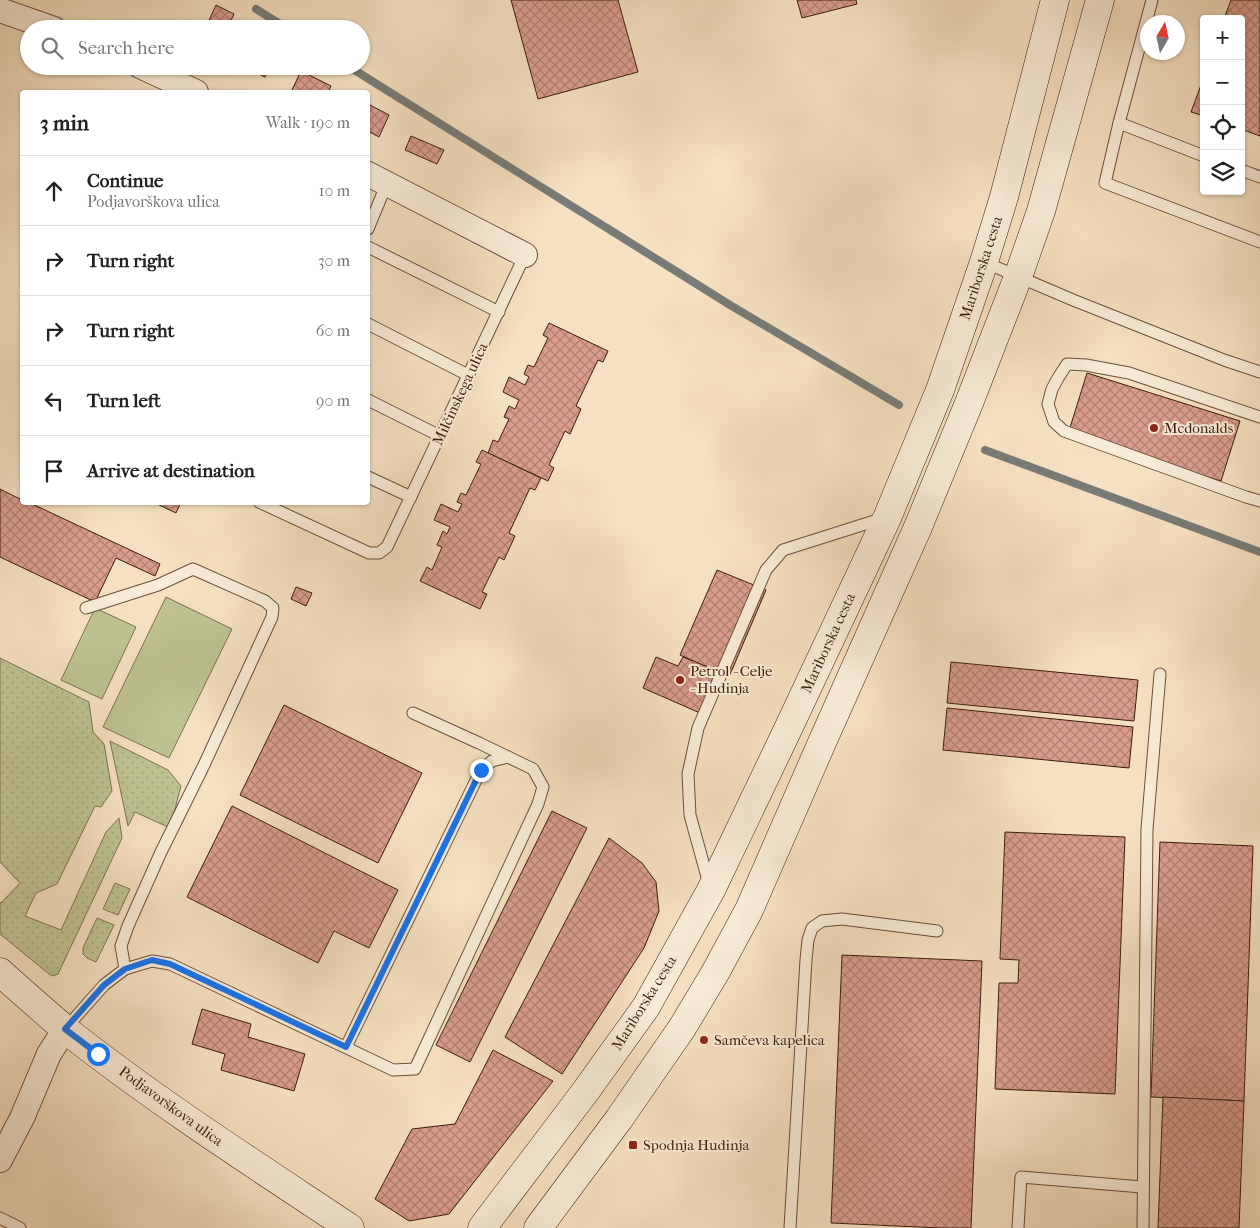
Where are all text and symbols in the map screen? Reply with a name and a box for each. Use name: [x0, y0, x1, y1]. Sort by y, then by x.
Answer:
north arrow: [1140, 15, 1185, 60]
map controls: [1200, 15, 1245, 195]
button: +: [1200, 15, 1245, 60]
search box: [20, 20, 370, 75]
icon: search: [38, 34, 66, 62]
text: Search here: [78, 37, 174, 59]
button: −: [1200, 60, 1245, 105]
button: locate: [1200, 105, 1245, 150]
text: 3 min: [40, 111, 89, 135]
text: Walk · 190 m: [266, 113, 350, 132]
button: layers: [1200, 150, 1245, 195]
text: Continue: [87, 170, 163, 192]
icon: ahead: [40, 177, 68, 205]
text: 10 m: [319, 181, 350, 200]
text: Podjavorškova ulica: [87, 192, 220, 211]
street label: Mariborska cesta: [956, 213, 1007, 322]
icon: right: [40, 247, 68, 275]
text: Turn right: [87, 250, 174, 272]
text: 30 m: [318, 251, 350, 270]
icon: right: [40, 317, 68, 345]
text: Turn right: [87, 320, 174, 342]
text: 60 m: [316, 321, 350, 340]
street label: Milčinskega ulica: [428, 339, 492, 448]
icon: left: [40, 387, 68, 415]
text: Turn left: [87, 390, 161, 412]
text: 90 m: [316, 391, 350, 410]
place label: Mcdonalds: [1164, 419, 1234, 437]
marker: Mcdonalds: [1148, 422, 1160, 434]
icon: arrive: [40, 457, 68, 485]
text: Arrive at destination: [87, 460, 255, 482]
street label: Mariborska cesta: [797, 589, 859, 696]
place label: Petrol - Celje - Hudinja: [690, 662, 773, 697]
marker: Petrol - Celje - Hudinja: [674, 674, 686, 686]
route end: [470, 759, 493, 782]
street label: Mariborska cesta: [608, 951, 681, 1054]
place label: Samčeva kapelica: [714, 1031, 826, 1049]
marker: Samčeva kapelica: [698, 1034, 710, 1046]
route start: [87, 1043, 110, 1066]
street label: Podjavorškova ulica: [115, 1062, 227, 1150]
place label: Spodnja Hudinja: [643, 1136, 751, 1154]
marker: Spodnja Hudinja: [627, 1139, 639, 1151]

